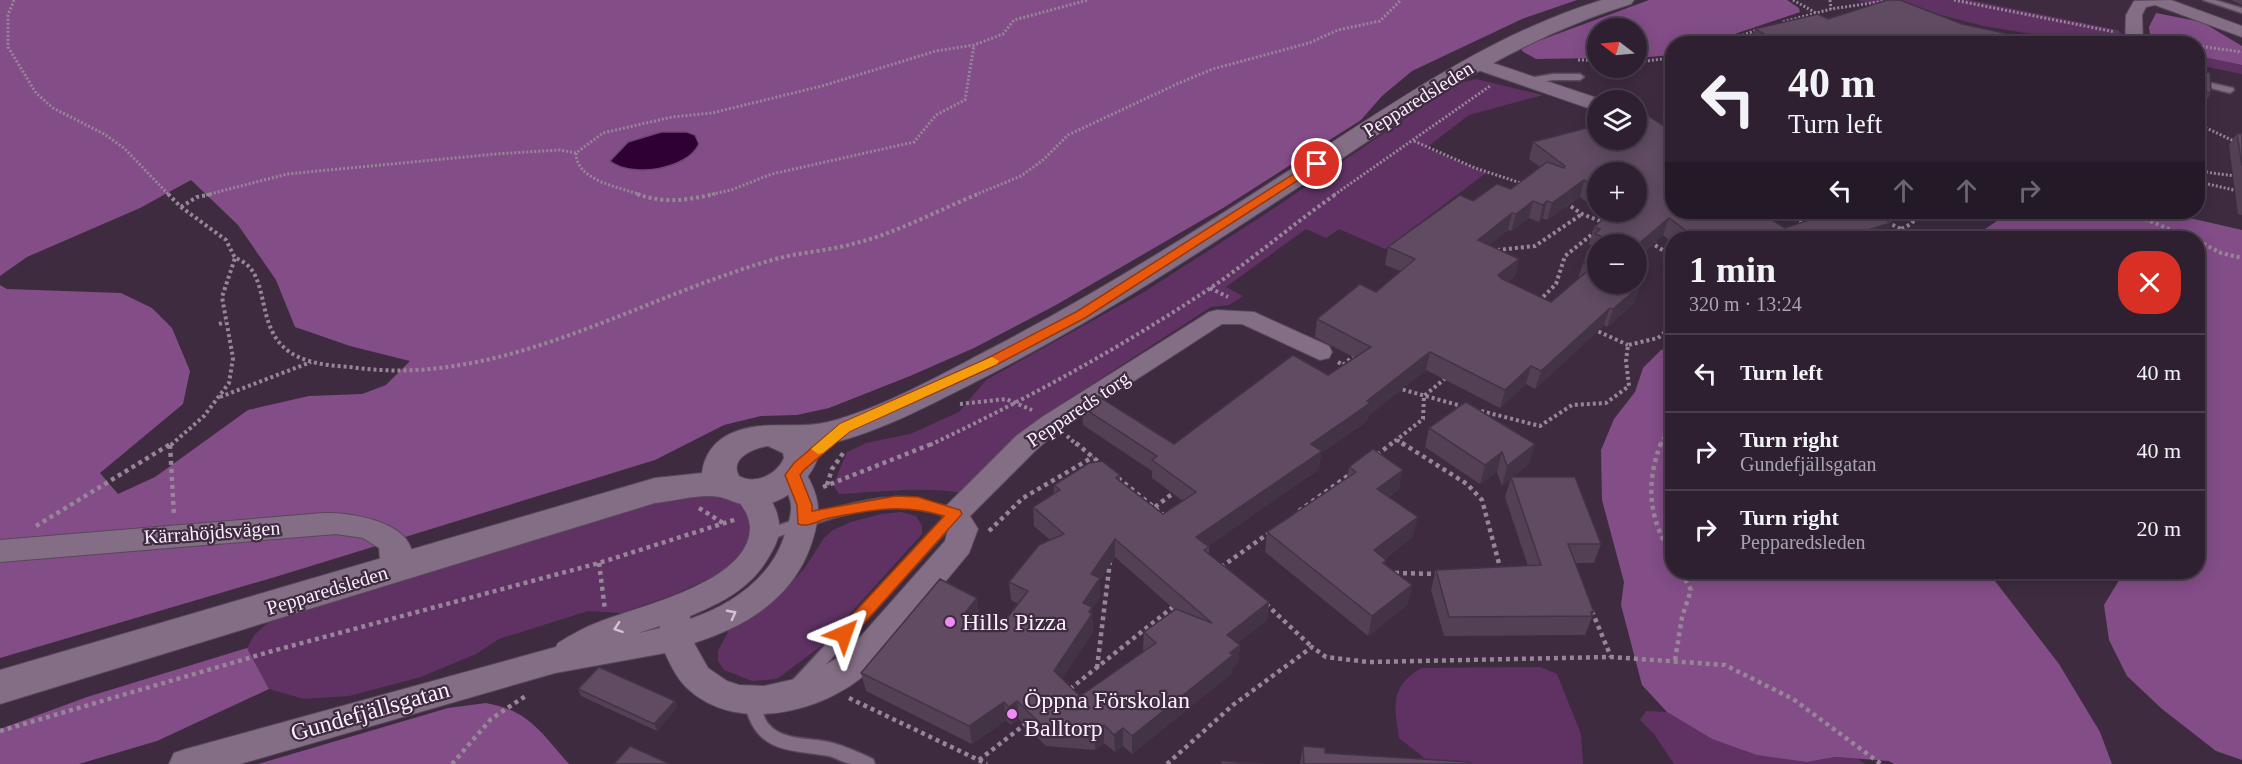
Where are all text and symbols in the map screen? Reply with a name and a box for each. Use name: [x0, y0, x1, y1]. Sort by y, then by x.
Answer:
north arrow: [1587, 18, 1647, 78]
map controls: [1587, 18, 1647, 294]
street label: Pepparedsleden: [1359, 56, 1478, 142]
icon: left: [1689, 60, 1767, 138]
text: 40 m: [1788, 60, 1876, 106]
button: layers: [1587, 90, 1647, 150]
text: Turn left: [1788, 109, 1882, 139]
pin: [1291, 138, 1342, 189]
icon: arrive: [1300, 147, 1333, 180]
button: +: [1587, 162, 1647, 222]
icon: left: [1824, 174, 1857, 207]
icon: ahead: [1887, 174, 1920, 207]
icon: ahead: [1950, 174, 1983, 207]
icon: right: [2013, 174, 2046, 207]
button: −: [1587, 234, 1647, 294]
text: 1 min: [1689, 250, 1776, 290]
button: close: [2118, 251, 2181, 314]
text: 320 m · 13:24: [1689, 293, 1802, 315]
icon: left: [1689, 357, 1722, 390]
text: Turn left: [1740, 360, 1823, 385]
text: 40 m: [2136, 360, 2181, 385]
street label: Peppareds torg: [1022, 367, 1134, 452]
text: Turn right: [1740, 427, 1839, 452]
icon: right: [1689, 435, 1722, 468]
text: 40 m: [2136, 438, 2181, 463]
text: Gundefjällsgatan: [1740, 453, 1877, 475]
text: Turn right: [1740, 505, 1839, 530]
icon: right: [1689, 513, 1722, 546]
street label: Kärrahöjdsvägen: [143, 516, 281, 549]
text: 20 m: [2136, 516, 2181, 541]
text: Pepparedsleden: [1740, 531, 1866, 553]
street label: Pepparedsleden: [264, 561, 391, 620]
position arrow: [812, 602, 876, 666]
place label: Hills Pizza: [962, 609, 1067, 635]
one-way arrow: [726, 610, 736, 621]
marker: Hills Pizza: [943, 615, 957, 629]
one-way arrow: [613, 621, 624, 633]
street label: Gundefjällsgatan: [288, 676, 452, 746]
place label: Öppna Förskolan Balltorp: [1024, 687, 1190, 741]
marker: Öppna Förskolan Balltorp: [1005, 707, 1019, 721]

